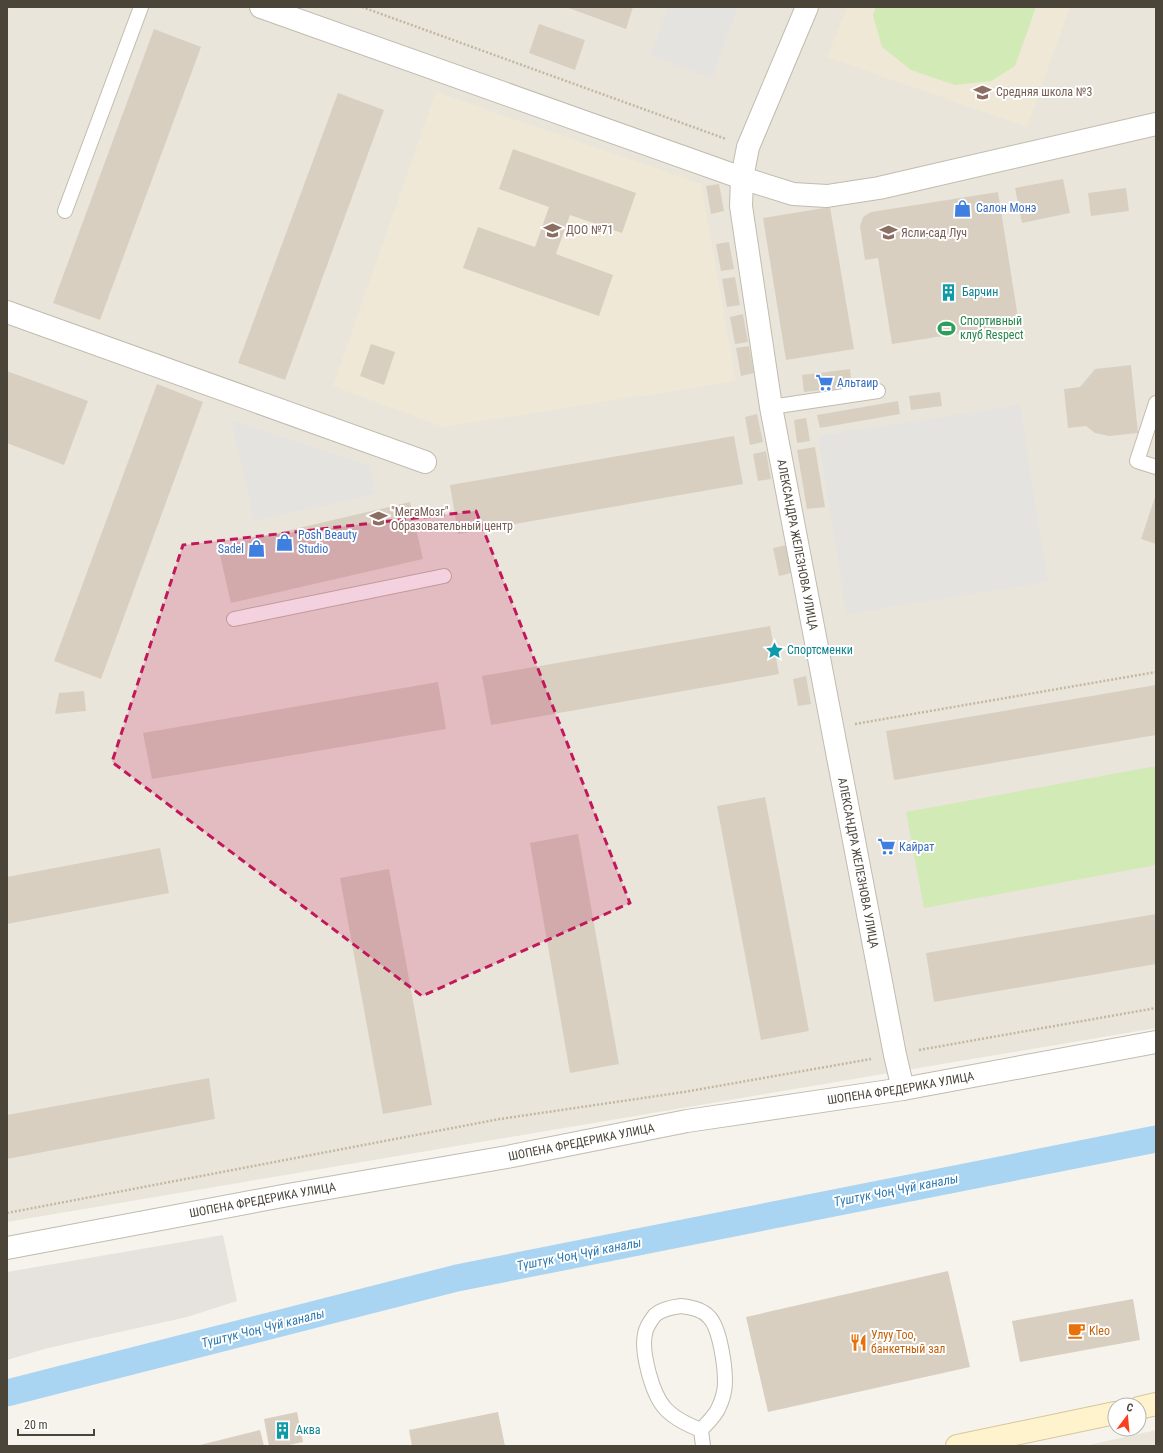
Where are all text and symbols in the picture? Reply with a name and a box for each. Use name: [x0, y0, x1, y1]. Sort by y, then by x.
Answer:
school or university icon: Средняя школа №3: [973, 82, 993, 102]
place label: Средняя школа №3: [996, 85, 1092, 99]
shop icon: Салон Монэ: [953, 198, 973, 218]
place label: Салон Монэ: [976, 201, 1037, 215]
school or university icon: ДОО №71: [543, 220, 563, 240]
place label: ДОО №71: [566, 223, 613, 237]
school or university icon: Ясли-сад Луч: [878, 223, 898, 243]
place label: Ясли-сад Луч: [901, 226, 967, 240]
building icon: Барчин: [939, 282, 959, 302]
place label: Барчин: [962, 285, 998, 299]
place label: Спортивный клуб Respect: [960, 314, 1024, 342]
sports icon: Спортивный клуб Respect: [937, 318, 957, 338]
supermarket icon: Альтаир: [814, 373, 834, 393]
place label: Альтаир: [837, 376, 878, 390]
street label: АЛЕКСАНДРА ЖЕЛЕЗНОВА УЛИЦА: [774, 458, 821, 631]
place label: "МегаМозг" Образовательный центр: [391, 505, 513, 533]
school or university icon: "МегаМозг" Образовательный центр: [368, 509, 388, 529]
place label: Posh Beauty Studio: [298, 528, 357, 556]
shop icon: Posh Beauty Studio: [275, 532, 295, 552]
shop icon: Sadel: [247, 539, 267, 559]
place label: Sadel: [218, 542, 244, 556]
place icon: Спортсменки: [764, 640, 784, 660]
place label: Спортсменки: [787, 643, 853, 657]
street label: АЛЕКСАНДРА ЖЕЛЕЗНОВА УЛИЦА: [835, 776, 881, 950]
supermarket icon: Кайрат: [876, 837, 896, 857]
place label: Кайрат: [899, 840, 934, 854]
street label: ШОПЕНА ФРЕДЕРИКА УЛИЦА: [826, 1069, 975, 1107]
street label: ШОПЕНА ФРЕДЕРИКА УЛИЦА: [507, 1121, 656, 1164]
water label: Түштүк Чоң Чүй каналы: [832, 1170, 960, 1209]
street label: ШОПЕНА ФРЕДЕРИКА УЛИЦА: [188, 1180, 337, 1220]
water label: Түштүк Чоң Чүй каналы: [515, 1234, 643, 1273]
water label: Түштүк Чоң Чүй каналы: [200, 1305, 327, 1351]
cafe icon: Kleo: [1066, 1321, 1086, 1341]
place label: Kleo: [1089, 1324, 1110, 1338]
place label: Улуу Тоо, банкетный зал: [871, 1328, 945, 1356]
restaurant icon: Улуу Тоо, банкетный зал: [848, 1332, 868, 1352]
north arrow: [1107, 1397, 1147, 1437]
text: С: [1125, 1401, 1134, 1415]
scale bar: [18, 1411, 94, 1437]
text: 20 m: [24, 1418, 48, 1432]
building icon: Аква: [273, 1420, 293, 1440]
place label: Аква: [296, 1423, 321, 1437]

